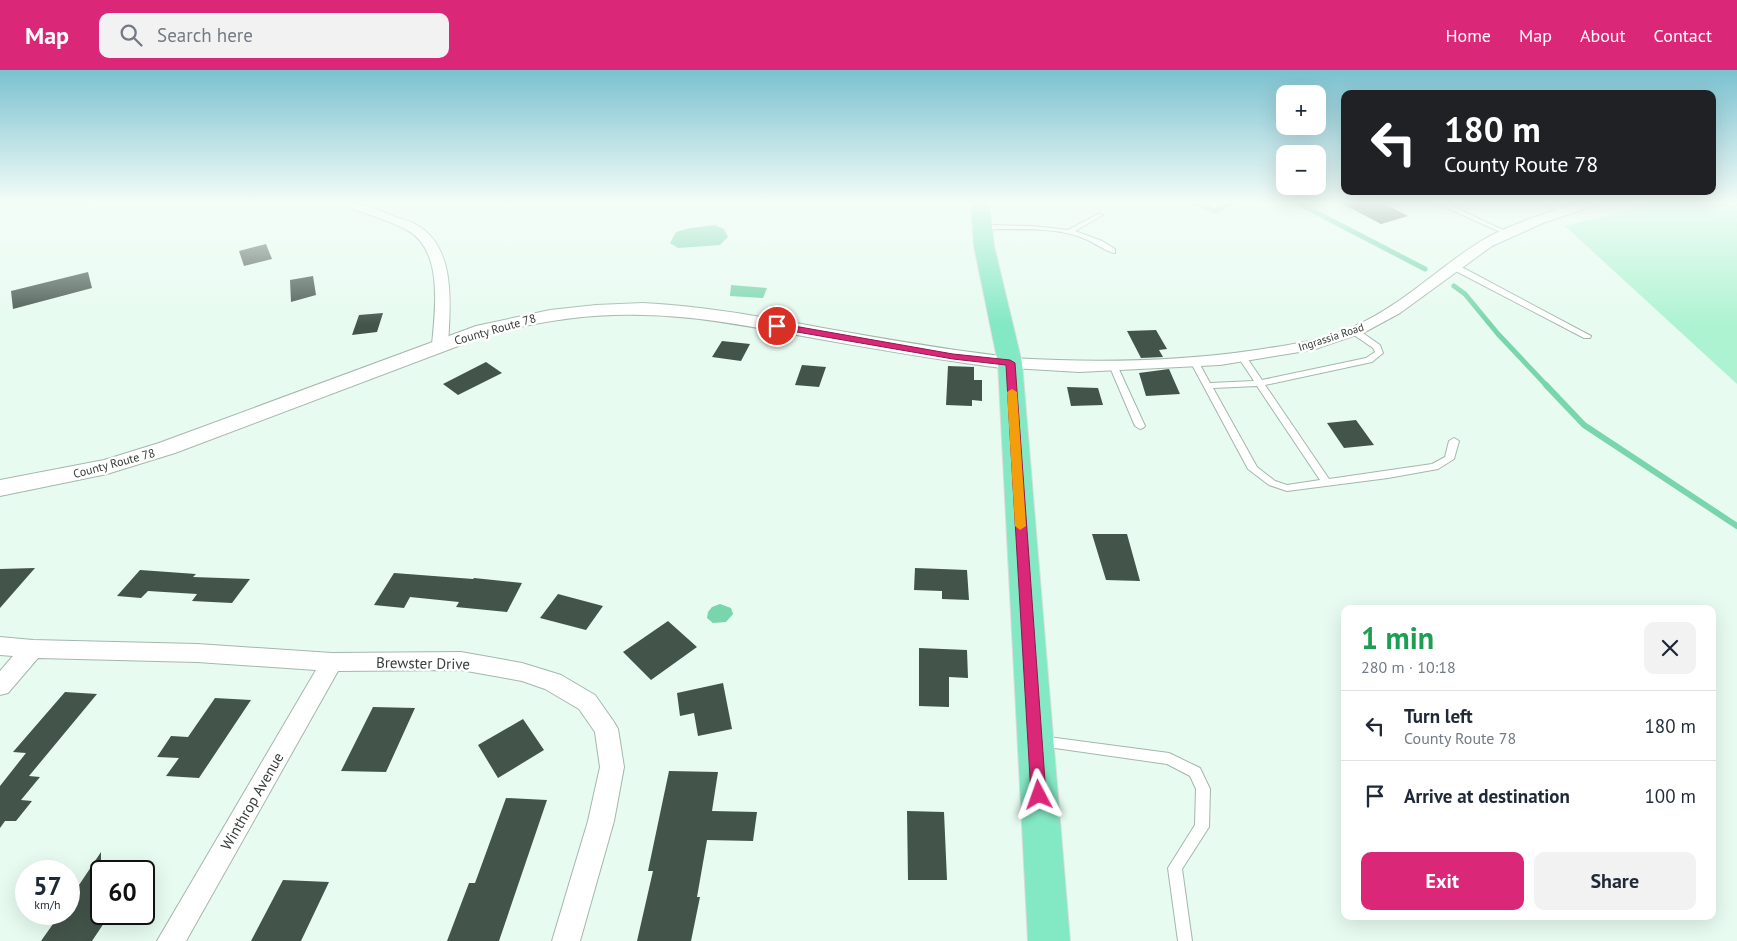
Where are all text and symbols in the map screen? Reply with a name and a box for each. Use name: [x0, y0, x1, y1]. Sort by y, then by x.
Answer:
search box: [99, 13, 449, 58]
text: Map: [25, 20, 69, 51]
icon: search: [117, 21, 145, 49]
text: Search here: [157, 23, 253, 47]
text: Home: [1445, 24, 1491, 47]
text: Map: [1519, 24, 1552, 47]
text: About: [1580, 24, 1626, 47]
text: Contact: [1654, 24, 1712, 47]
map controls: [1276, 85, 1326, 195]
button: +: [1276, 85, 1326, 135]
text: 180 m: [1444, 106, 1541, 152]
icon: left: [1361, 110, 1426, 175]
button: −: [1276, 145, 1326, 195]
text: County Route 78: [1444, 150, 1598, 178]
pin: [756, 305, 798, 347]
street label: County Route 78: [453, 310, 537, 348]
icon: arrive: [763, 312, 791, 340]
street label: Ingrassia Road: [1296, 320, 1366, 354]
street label: County Route 78: [71, 445, 157, 481]
text: 1 min: [1361, 618, 1434, 657]
button: close: [1644, 622, 1696, 674]
street label: Brewster Drive: [376, 653, 470, 673]
text: 280 m · 10:18: [1361, 657, 1456, 677]
text: Turn left: [1404, 704, 1473, 728]
icon: left: [1361, 712, 1389, 740]
text: 180 m: [1644, 714, 1696, 738]
text: County Route 78: [1404, 728, 1516, 748]
street label: Winthrop Avenue: [216, 749, 288, 853]
position arrow: [1012, 768, 1064, 820]
icon: arrive: [1361, 782, 1389, 810]
text: Arrive at destination: [1404, 784, 1570, 808]
text: 100 m: [1644, 784, 1696, 808]
button: Exit: [1361, 852, 1524, 910]
button: Share: [1534, 852, 1696, 910]
speed limit sign: 60: [90, 860, 155, 925]
text: 57: [33, 870, 62, 902]
text: km/h: [34, 897, 61, 912]

